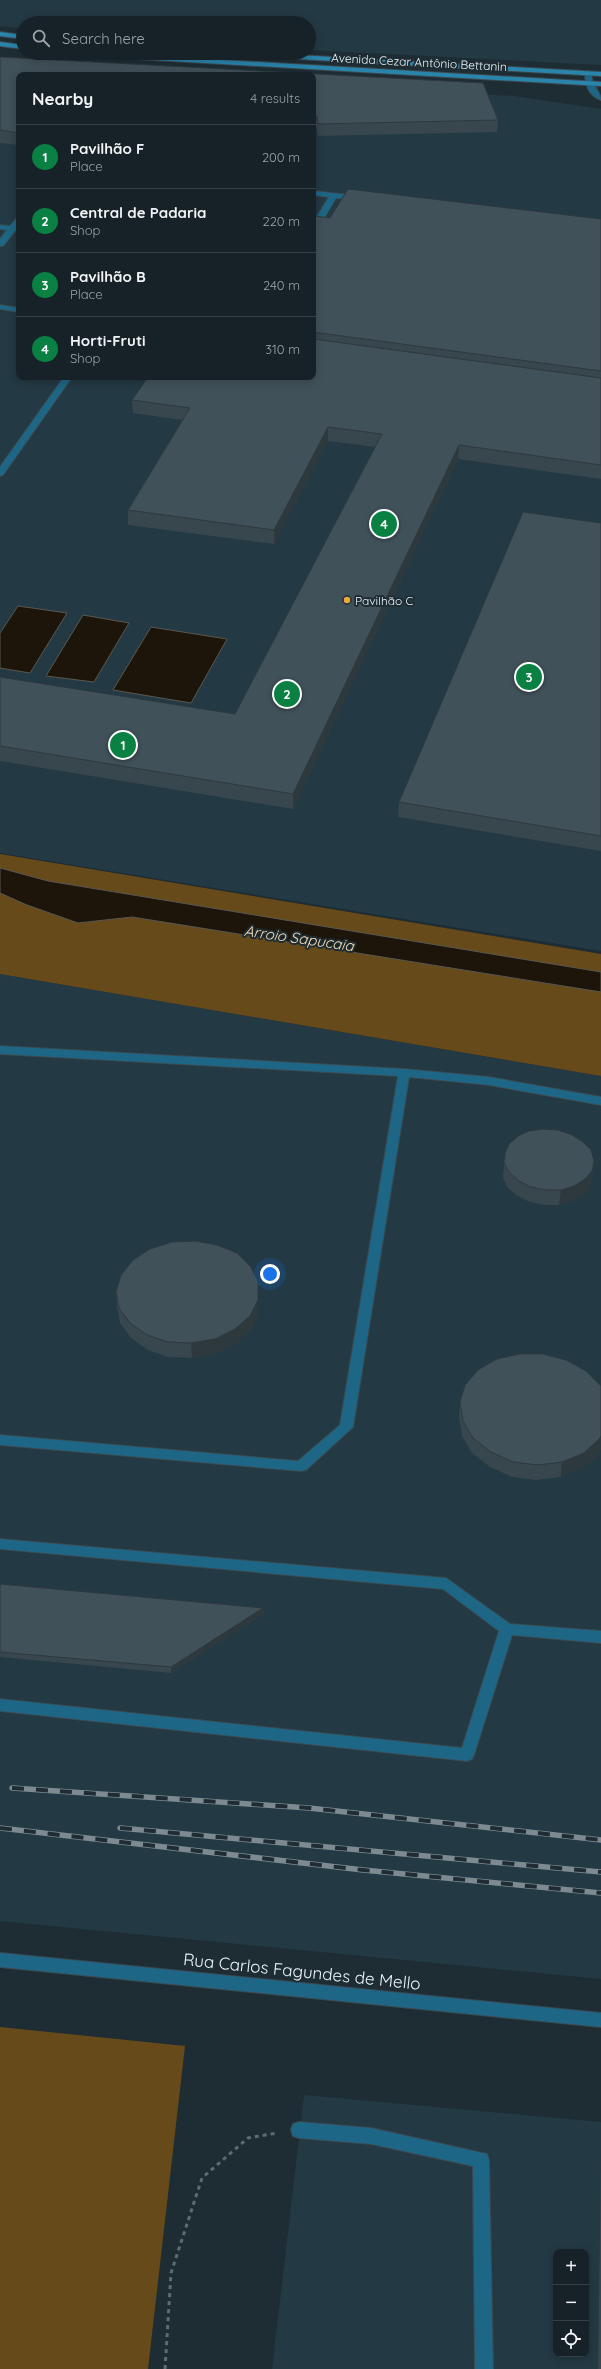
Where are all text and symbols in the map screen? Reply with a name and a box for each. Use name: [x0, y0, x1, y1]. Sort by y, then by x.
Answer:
search box: [16, 16, 316, 60]
icon: search: [30, 27, 52, 49]
text: Search here: [62, 29, 145, 48]
street label: Avenida Cezar Antônio Bettanin: [331, 50, 507, 74]
text: Nearby: [32, 88, 93, 109]
text: 4 results: [250, 90, 300, 106]
text: Pavilhão F: [70, 139, 144, 158]
text: 1: [42, 149, 48, 165]
text: 200 m: [262, 149, 300, 165]
text: Place: [70, 158, 103, 174]
text: Central de Padaria: [70, 203, 207, 222]
text: 2: [41, 213, 49, 229]
text: 220 m: [262, 213, 300, 229]
text: Shop: [70, 222, 100, 238]
text: Pavilhão B: [70, 267, 146, 286]
text: 3: [42, 277, 48, 293]
text: 240 m: [263, 277, 300, 293]
text: Place: [70, 286, 103, 302]
text: Horti-Fruti: [70, 331, 146, 350]
text: 4: [41, 341, 49, 357]
text: 310 m: [265, 341, 300, 357]
text: Shop: [70, 350, 100, 366]
pin: 4: [371, 509, 397, 539]
place label: Pavilhão C: [355, 593, 414, 608]
marker: Pavilhão C: [342, 595, 352, 605]
pin: 3: [516, 662, 542, 692]
pin: 2: [274, 679, 300, 709]
pin: 1: [110, 730, 136, 760]
water label: Arroio Sapucaia: [243, 921, 356, 955]
your location: [260, 1264, 280, 1284]
street label: Rua Carlos Fagundes de Mello: [182, 1948, 422, 1994]
map controls: [553, 2249, 589, 2357]
button: +: [553, 2249, 589, 2285]
button: −: [553, 2285, 589, 2321]
button: locate: [553, 2321, 589, 2357]

